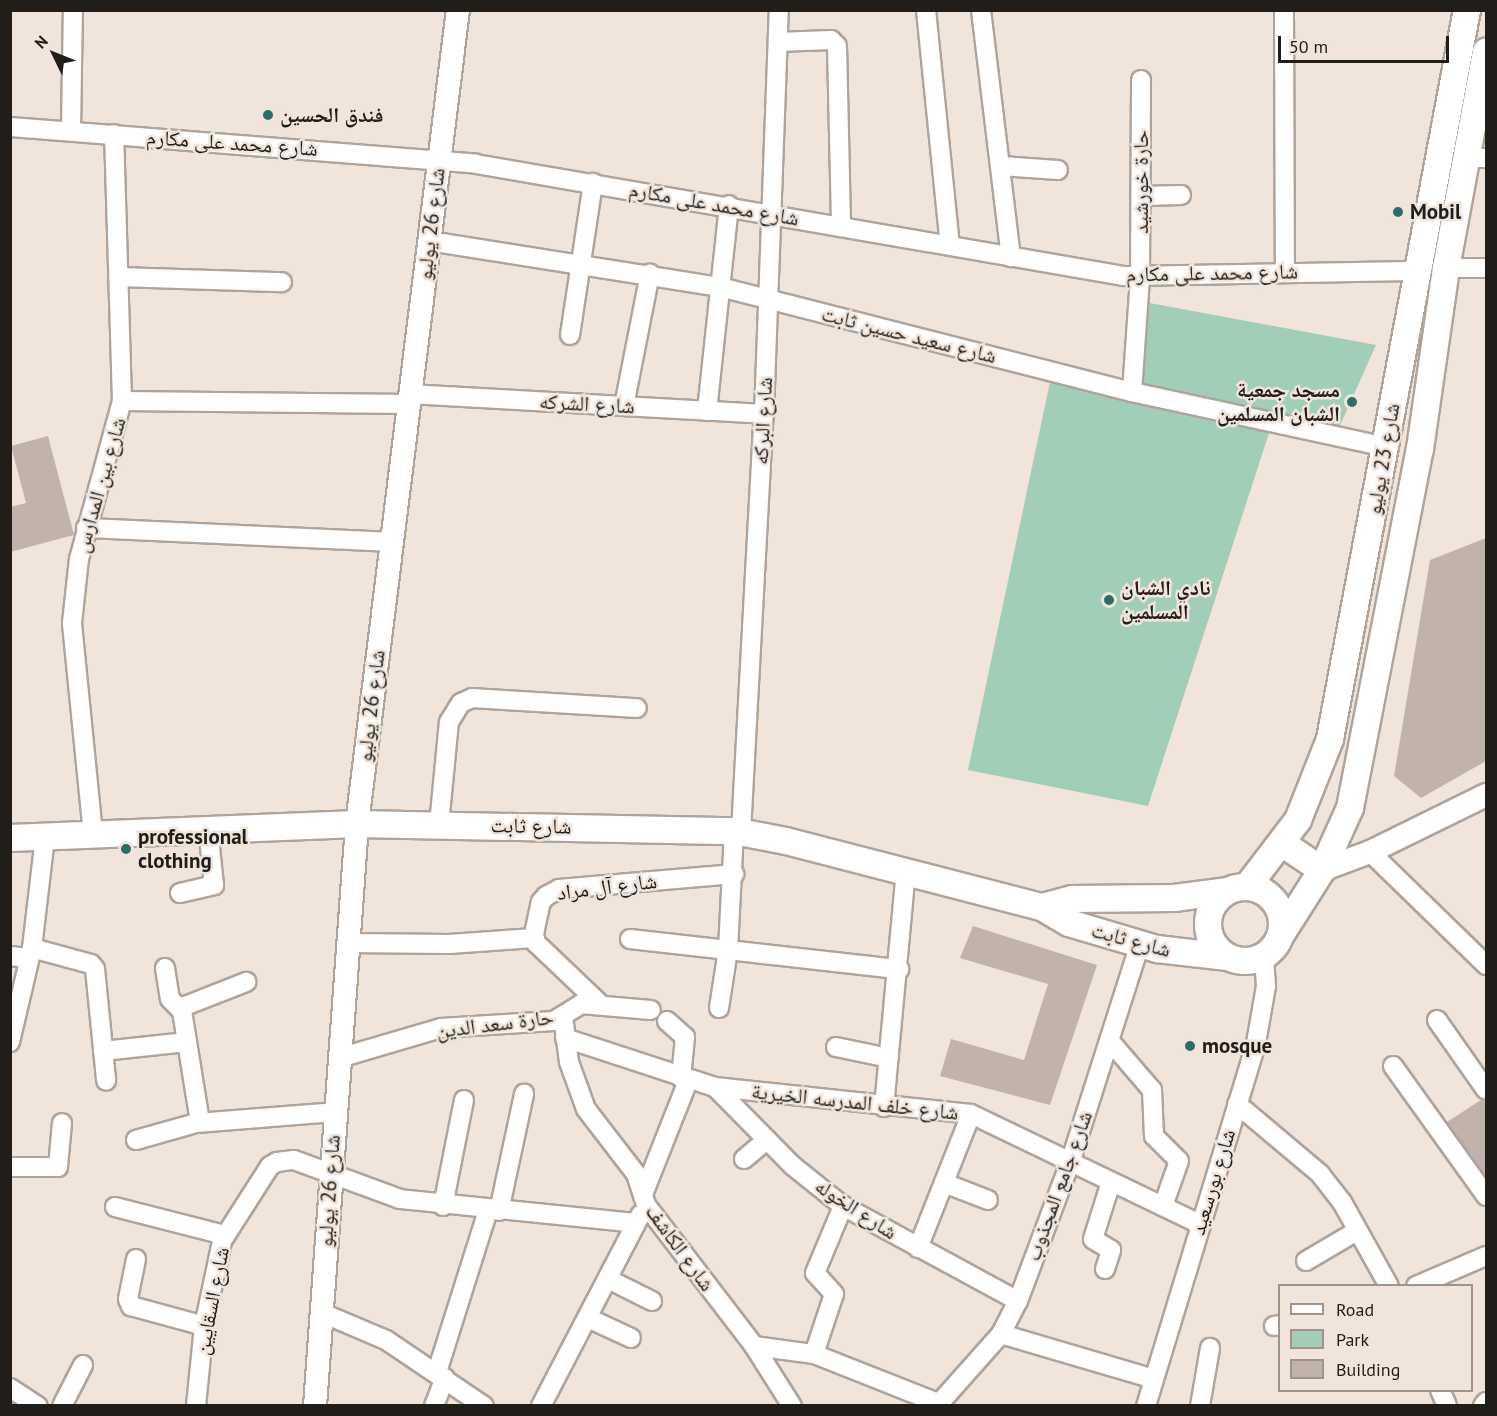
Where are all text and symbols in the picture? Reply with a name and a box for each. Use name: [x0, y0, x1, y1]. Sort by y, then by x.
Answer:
north arrow: [24, 24, 84, 84]
scale bar: [1281, 24, 1452, 62]
text: N: [30, 31, 52, 52]
text: 50 m: [1289, 35, 1328, 58]
place label: فندق الحسين: [280, 102, 383, 128]
marker: فندق الحسين: [261, 108, 275, 122]
street label: شارع محمد على مكارم: [145, 124, 319, 162]
street label: حارة خورشيد: [1128, 130, 1154, 234]
street label: شارع 26 يوليو: [412, 166, 450, 282]
street label: شارع محمد على مكارم: [627, 177, 801, 231]
place label: Mobil: [1410, 199, 1461, 225]
marker: Mobil: [1391, 205, 1405, 219]
street label: شارع محمد على مكارم: [1126, 259, 1298, 287]
street label: شارع سعيد حسين ثابت: [819, 301, 999, 369]
street label: شارع البركه: [748, 377, 778, 465]
place label: مسجد جمعية الشبان المسلمين: [1217, 377, 1340, 427]
street label: شارع الشركه: [539, 389, 635, 419]
marker: مسجد جمعية الشبان المسلمين: [1345, 395, 1359, 409]
street label: شارع 23 يوليو: [1361, 401, 1405, 517]
street label: شارع بين المدارس: [69, 415, 131, 555]
place label: نادي الشبان المسلمين: [1121, 575, 1211, 625]
marker: نادي الشبان المسلمين: [1102, 593, 1116, 607]
street label: شارع 26 يوليو: [352, 648, 390, 764]
street label: شارع ثابت: [490, 813, 572, 839]
place label: professional clothing: [138, 824, 248, 874]
marker: professional clothing: [119, 842, 133, 856]
street label: شارع آل مراد: [556, 868, 658, 906]
street label: شارع ثابت: [1089, 917, 1173, 963]
street label: حارة سعد الدين: [435, 1004, 555, 1044]
place label: mosque: [1202, 1033, 1272, 1059]
marker: mosque: [1183, 1039, 1197, 1053]
street label: شارع خلف المدرسه الخيرية: [750, 1079, 960, 1125]
street label: شارع جامع المجذوب: [1020, 1108, 1098, 1264]
street label: شارع بورسعيد: [1185, 1126, 1241, 1238]
street label: شارع 26 يوليو: [312, 1134, 346, 1248]
street label: شارع الخوله: [810, 1173, 902, 1245]
street label: شارع الكاشف: [640, 1200, 720, 1296]
street label: شارع السقايين: [189, 1245, 235, 1357]
legend: [1278, 1284, 1473, 1392]
text: Road: [1336, 1298, 1374, 1321]
text: Park: [1336, 1328, 1369, 1351]
text: Building: [1336, 1358, 1400, 1381]

